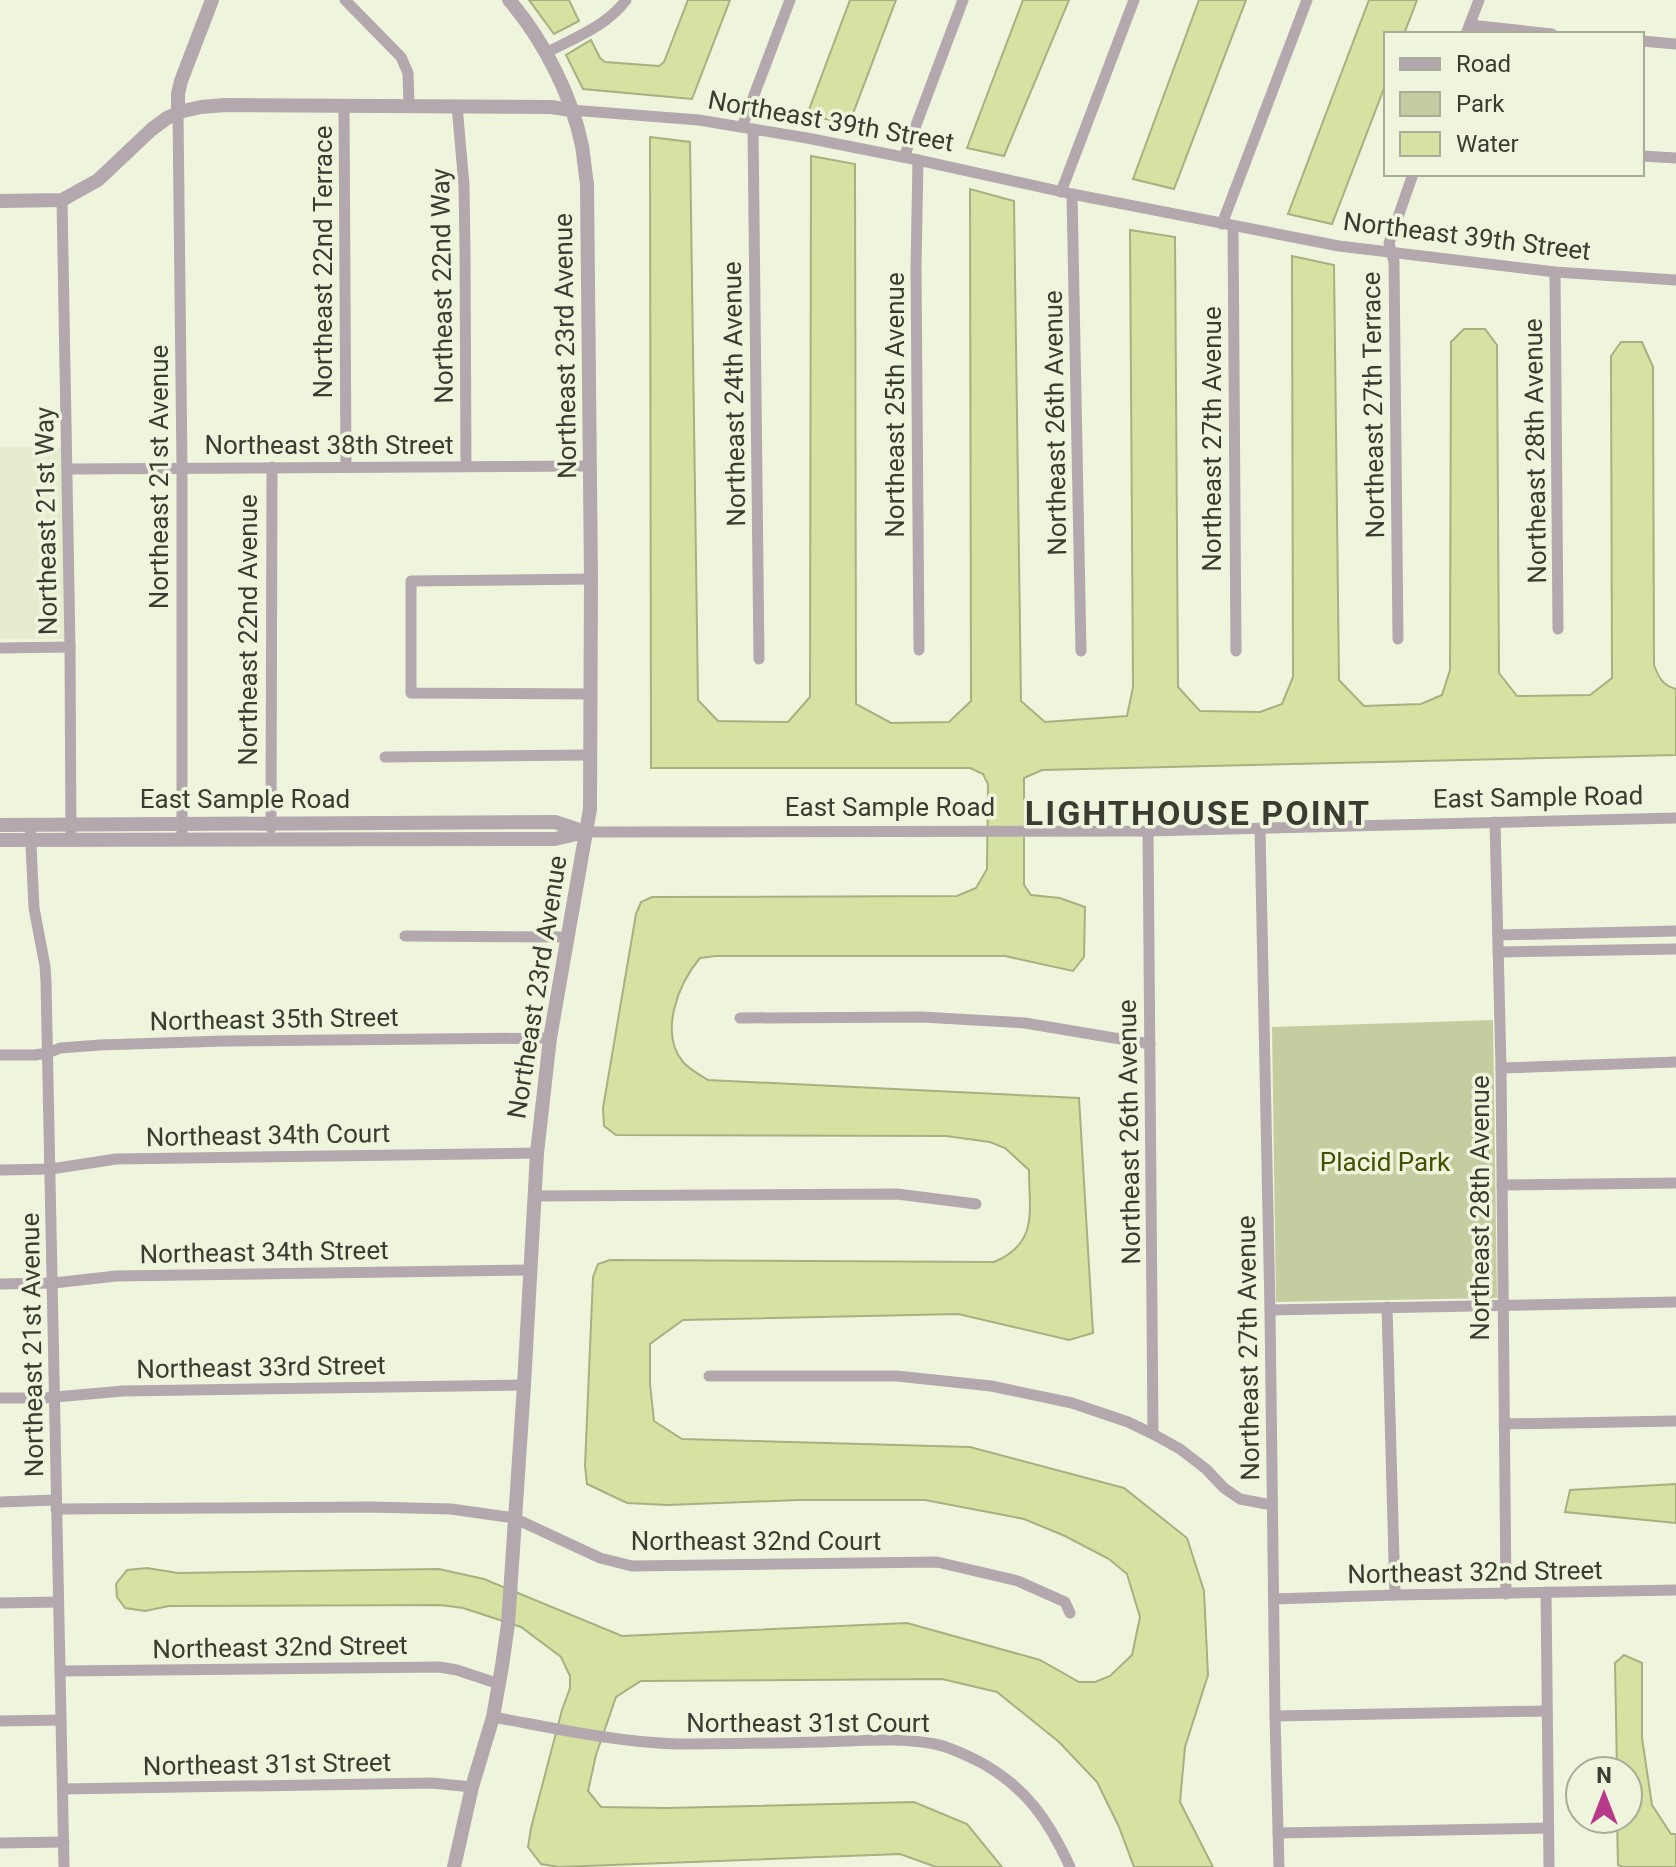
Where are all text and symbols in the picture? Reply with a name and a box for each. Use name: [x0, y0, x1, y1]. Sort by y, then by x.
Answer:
legend: [1384, 32, 1644, 176]
text: Road: [1456, 50, 1511, 78]
street label: Northeast 39th Street: [706, 85, 956, 157]
text: Park: [1456, 90, 1505, 118]
street label: Northeast 22nd Terrace: [308, 126, 338, 398]
text: Water: [1456, 130, 1519, 158]
street label: Northeast 22nd Way: [425, 168, 459, 404]
street label: Northeast 39th Street: [1342, 206, 1592, 266]
street label: Northeast 23rd Avenue: [548, 213, 582, 479]
street label: Northeast 24th Avenue: [717, 261, 751, 527]
street label: Northeast 27th Terrace: [1356, 271, 1390, 539]
street label: Northeast 25th Avenue: [880, 272, 910, 538]
street label: Northeast 26th Avenue: [1038, 290, 1072, 556]
street label: Northeast 27th Avenue: [1197, 306, 1227, 572]
street label: Northeast 28th Avenue: [1518, 318, 1552, 584]
street label: Northeast 21st Avenue: [144, 345, 174, 609]
street label: Northeast 21st Way: [29, 407, 63, 635]
street label: Northeast 38th Street: [204, 430, 454, 460]
street label: Northeast 22nd Avenue: [233, 494, 263, 766]
street label: East Sample Road: [1433, 780, 1643, 814]
street label: East Sample Road: [140, 784, 350, 814]
street label: East Sample Road: [785, 792, 995, 822]
district label: LIGHTHOUSE POINT: [1025, 793, 1371, 833]
street label: Northeast 23rd Avenue: [501, 853, 573, 1121]
street label: Northeast 26th Avenue: [1112, 999, 1146, 1265]
street label: Northeast 35th Street: [149, 1002, 399, 1036]
street label: Northeast 28th Avenue: [1465, 1075, 1495, 1341]
street label: Northeast 34th Court: [146, 1118, 390, 1152]
park label: Placid Park: [1320, 1147, 1451, 1177]
street label: Northeast 21st Avenue: [15, 1212, 49, 1478]
street label: Northeast 27th Avenue: [1231, 1215, 1265, 1481]
street label: Northeast 34th Street: [139, 1235, 389, 1269]
street label: Northeast 33rd Street: [136, 1350, 386, 1384]
street label: Northeast 32nd Court: [631, 1526, 881, 1556]
street label: Northeast 32nd Street: [1347, 1555, 1603, 1589]
street label: Northeast 32nd Street: [152, 1630, 408, 1664]
street label: Northeast 31st Court: [686, 1708, 930, 1738]
street label: Northeast 31st Street: [143, 1747, 391, 1781]
north arrow: [1564, 1755, 1644, 1835]
text: N: [1596, 1763, 1612, 1788]

